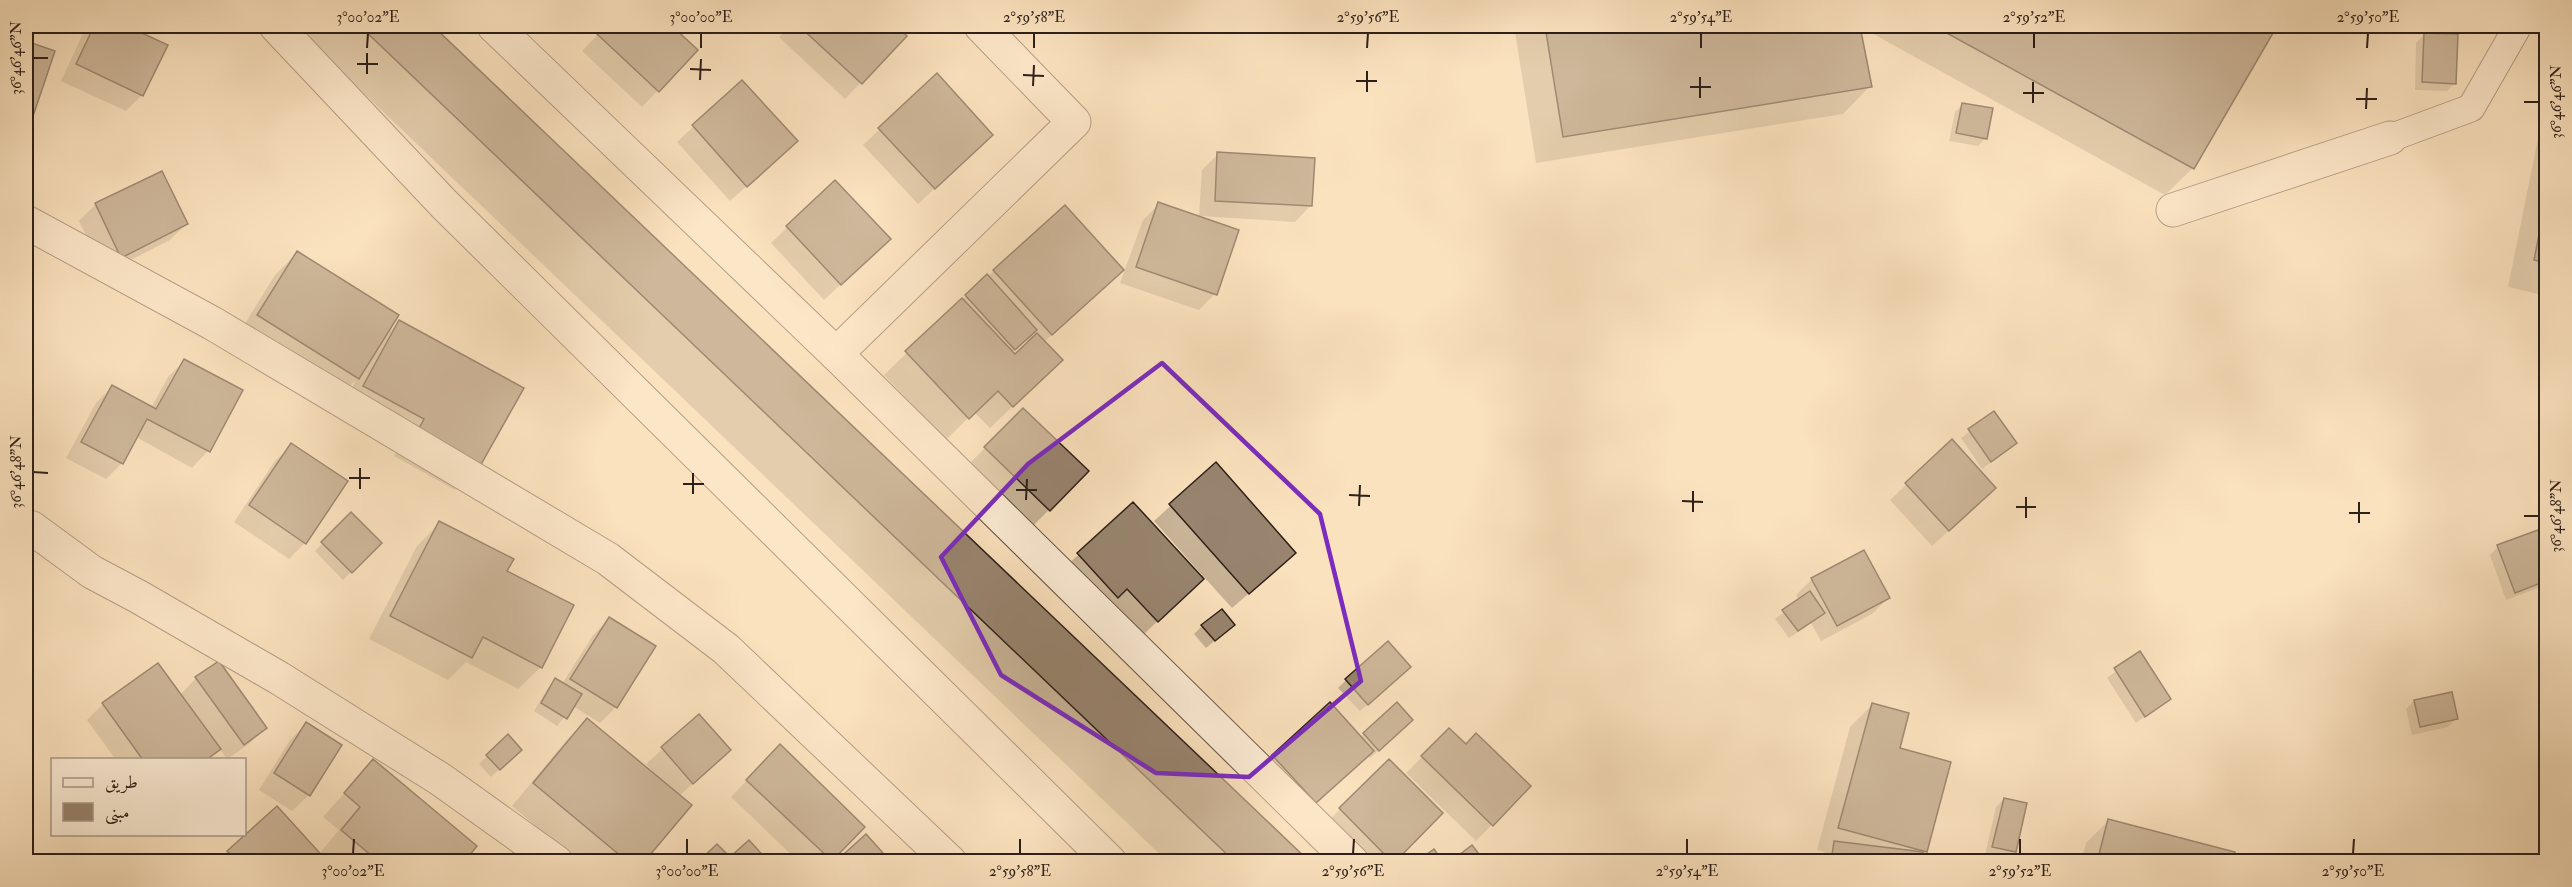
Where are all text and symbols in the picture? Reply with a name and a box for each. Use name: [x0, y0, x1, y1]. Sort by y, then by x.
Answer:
text: 3°00'02"E: [337, 8, 400, 27]
text: 3°00'00"E: [669, 8, 733, 27]
text: 2°59'58"E: [1003, 8, 1065, 27]
text: 2°59'56"E: [1337, 8, 1399, 27]
text: 2°59'54"E: [1670, 8, 1733, 27]
text: 2°59'52"E: [2003, 8, 2065, 27]
text: 2°59'50"E: [2337, 8, 2399, 27]
text: 36°46'46"N: [7, 21, 26, 95]
text: 36°46'46"N: [2547, 65, 2566, 139]
text: 36°46'48"N: [7, 435, 26, 509]
text: 36°46'48"N: [2547, 479, 2566, 553]
legend: [51, 758, 246, 836]
text: طريق: [105, 771, 138, 794]
text: مبنى: [105, 801, 130, 825]
text: 3°00'02"E: [322, 862, 385, 881]
text: 3°00'00"E: [655, 862, 719, 881]
text: 2°59'58"E: [989, 862, 1051, 881]
text: 2°59'56"E: [1322, 862, 1384, 881]
text: 2°59'54"E: [1656, 862, 1719, 881]
text: 2°59'52"E: [1989, 862, 2051, 881]
text: 2°59'50"E: [2322, 862, 2384, 881]

